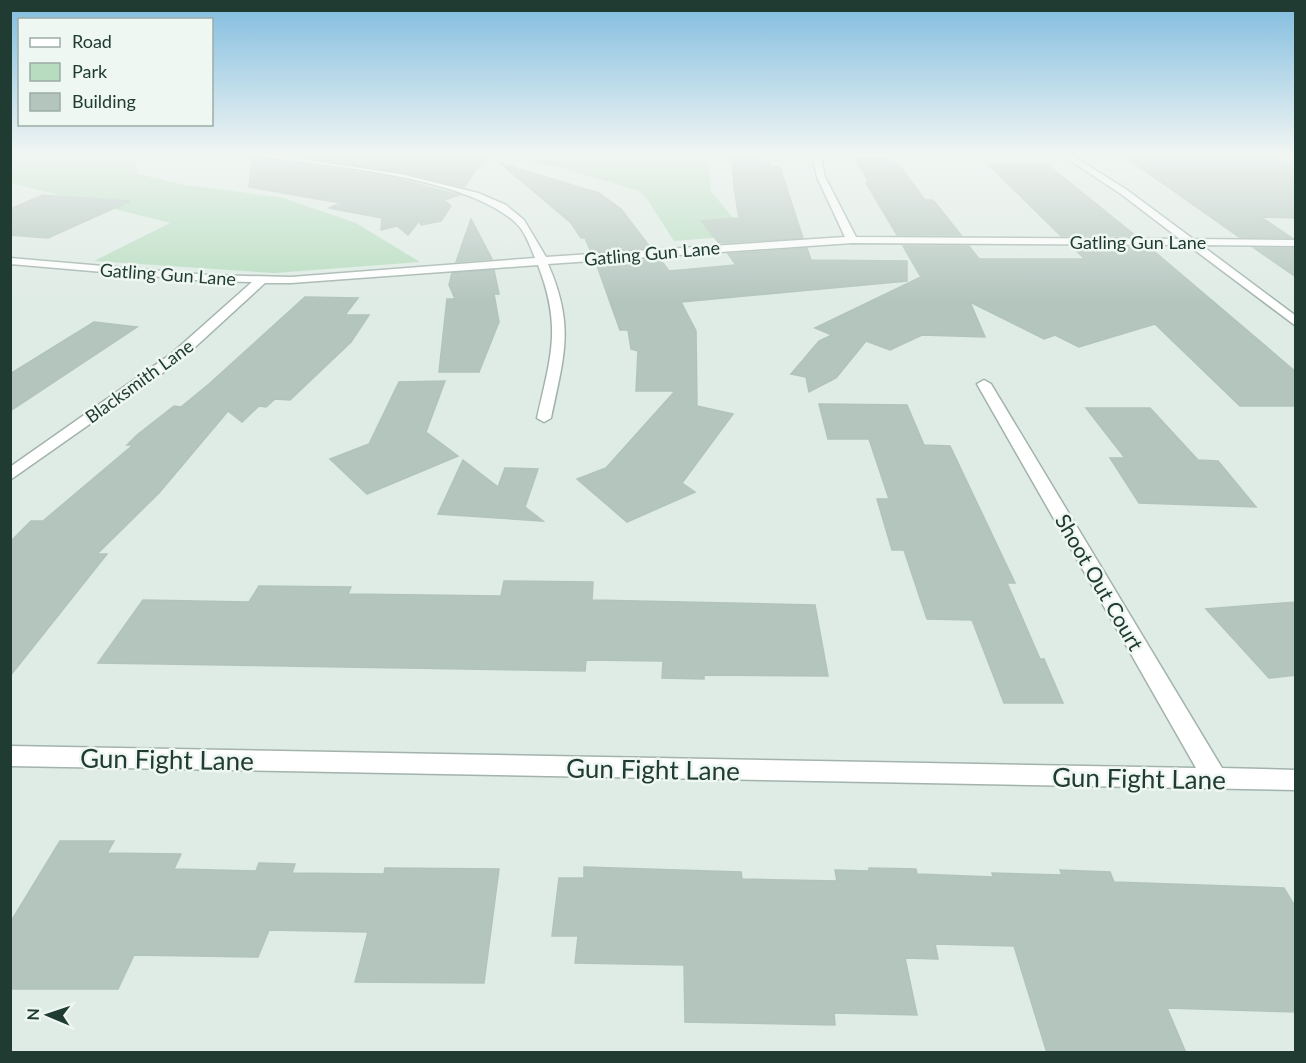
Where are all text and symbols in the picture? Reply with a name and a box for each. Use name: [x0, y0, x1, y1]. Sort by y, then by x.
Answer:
legend: [18, 18, 213, 126]
text: Road: [72, 30, 112, 52]
text: Park: [72, 60, 108, 82]
text: Building: [72, 90, 136, 112]
street label: Gatling Gun Lane: [1070, 231, 1206, 253]
street label: Gatling Gun Lane: [583, 236, 721, 270]
street label: Gatling Gun Lane: [99, 258, 237, 290]
street label: Blacksmith Lane: [81, 334, 197, 428]
street label: Shoot Out Court: [1051, 509, 1149, 655]
street label: Gun Fight Lane: [80, 741, 254, 777]
street label: Gun Fight Lane: [566, 751, 740, 787]
street label: Gun Fight Lane: [1052, 760, 1226, 796]
north arrow: [18, 985, 78, 1045]
text: N: [23, 1008, 42, 1021]

